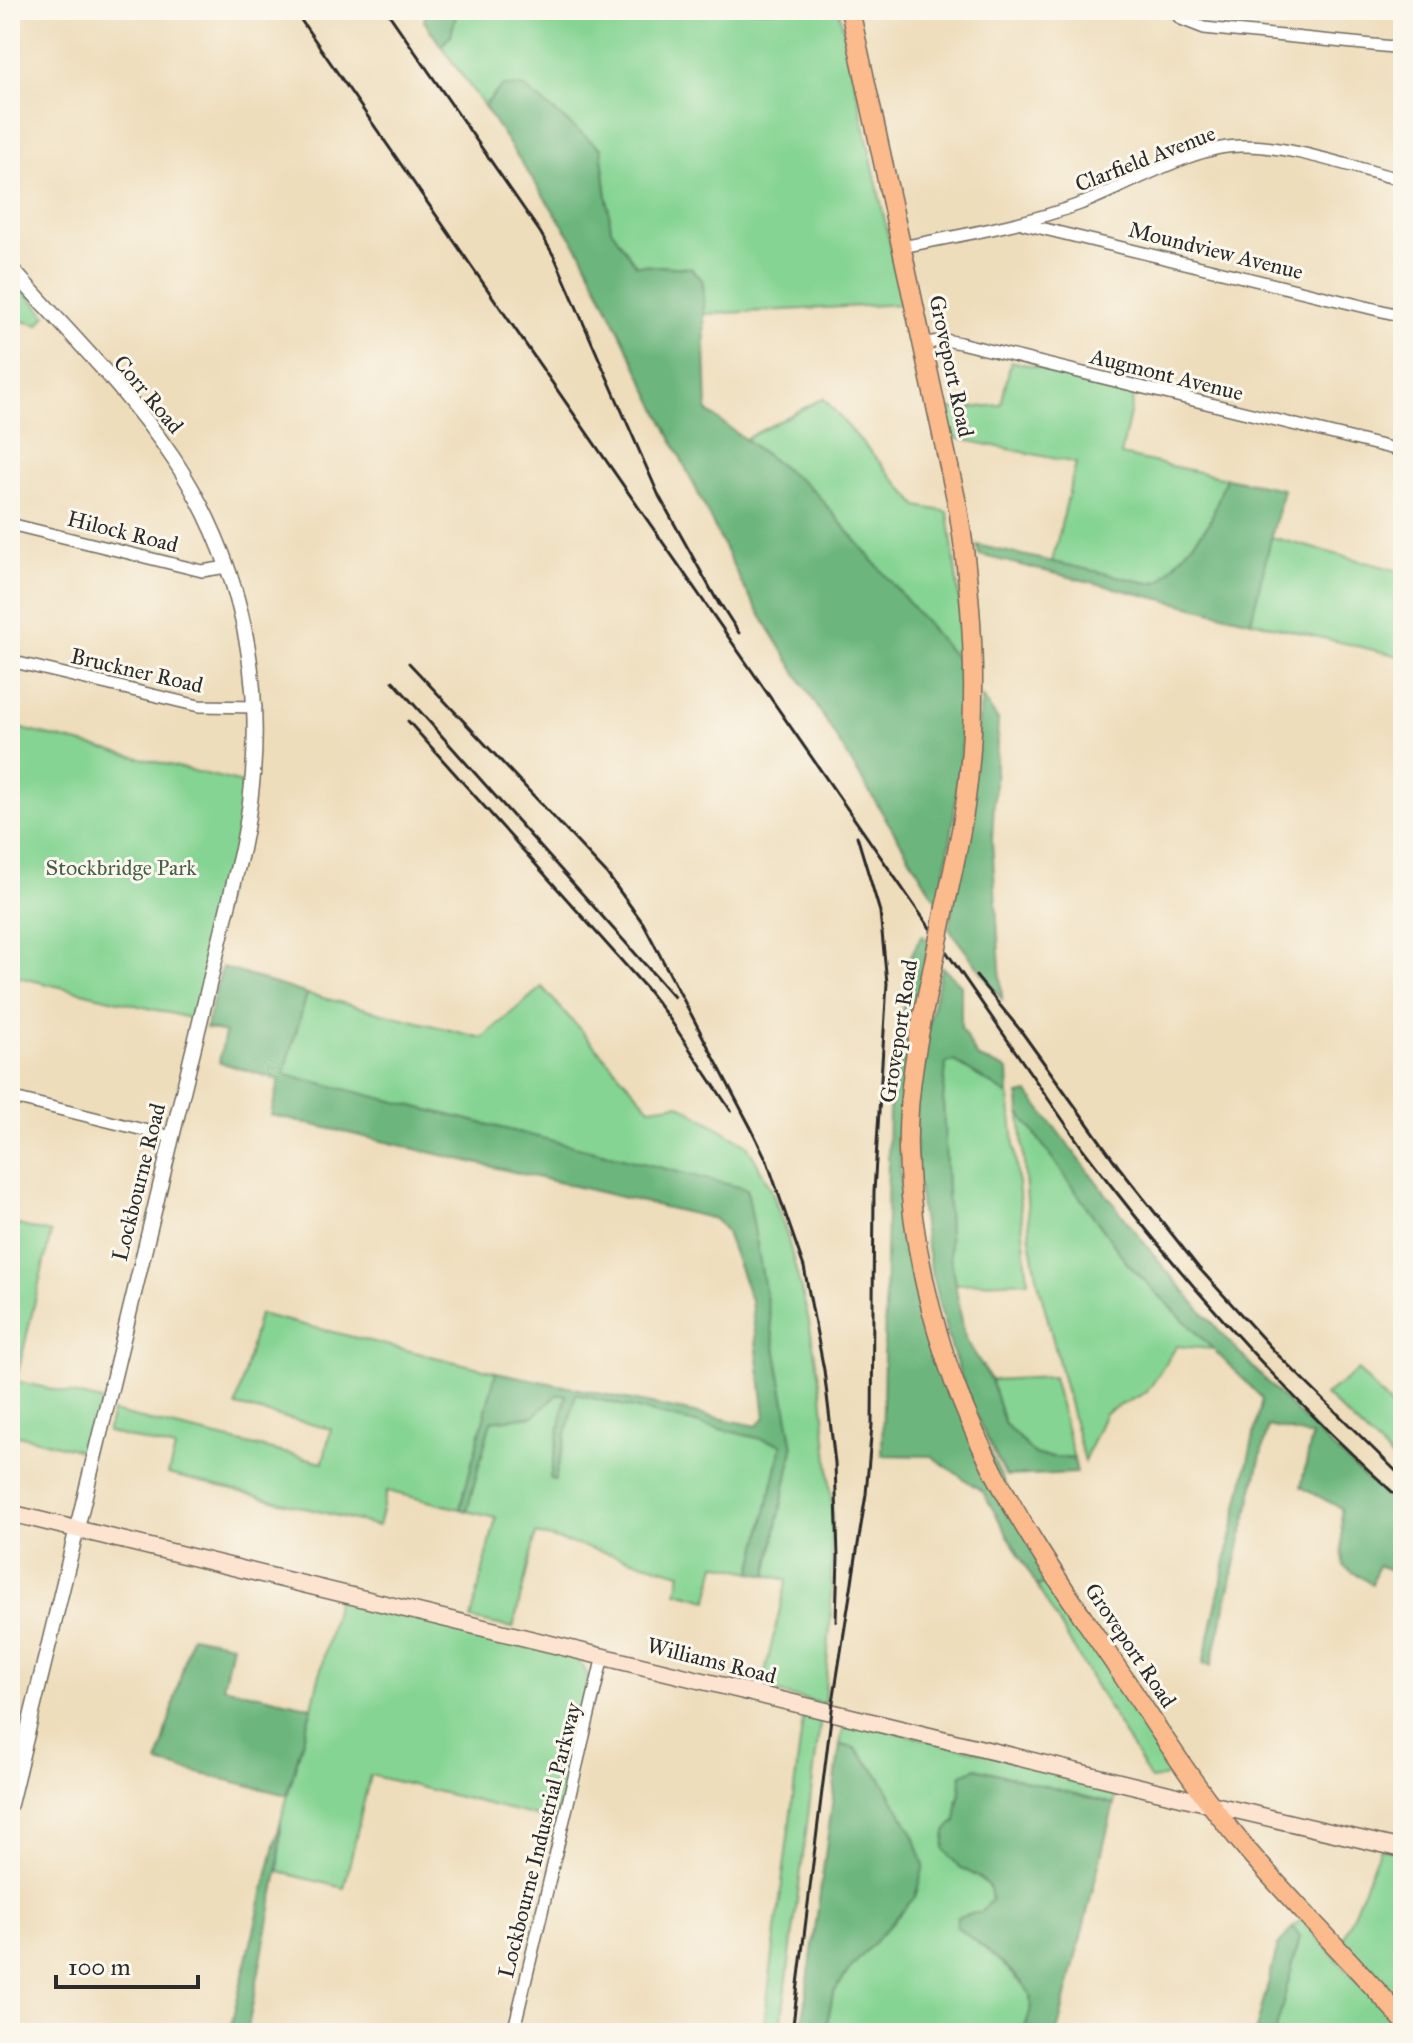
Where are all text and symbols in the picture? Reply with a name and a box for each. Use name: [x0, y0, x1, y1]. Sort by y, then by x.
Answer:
street label: Clarfield Avenue: [1071, 119, 1219, 198]
street label: Moundview Avenue: [1126, 216, 1306, 285]
street label: Groveport Road: [923, 293, 980, 440]
street label: Augmont Avenue: [1087, 342, 1246, 407]
street label: Corr Road: [108, 350, 189, 439]
street label: Hilock Road: [65, 505, 181, 558]
street label: Bruckner Road: [68, 642, 206, 699]
park label: Stockbridge Park: [46, 854, 197, 881]
street label: Groveport Road: [874, 958, 923, 1105]
street label: Lockbourne Road: [106, 1100, 171, 1264]
street label: Groveport Road: [1079, 1578, 1182, 1713]
street label: Williams Road: [644, 1631, 779, 1690]
street label: Lockbourne Industrial Parkway: [492, 1699, 587, 1980]
scale bar: [56, 1939, 198, 1989]
text: 100 m: [68, 1952, 131, 1982]

